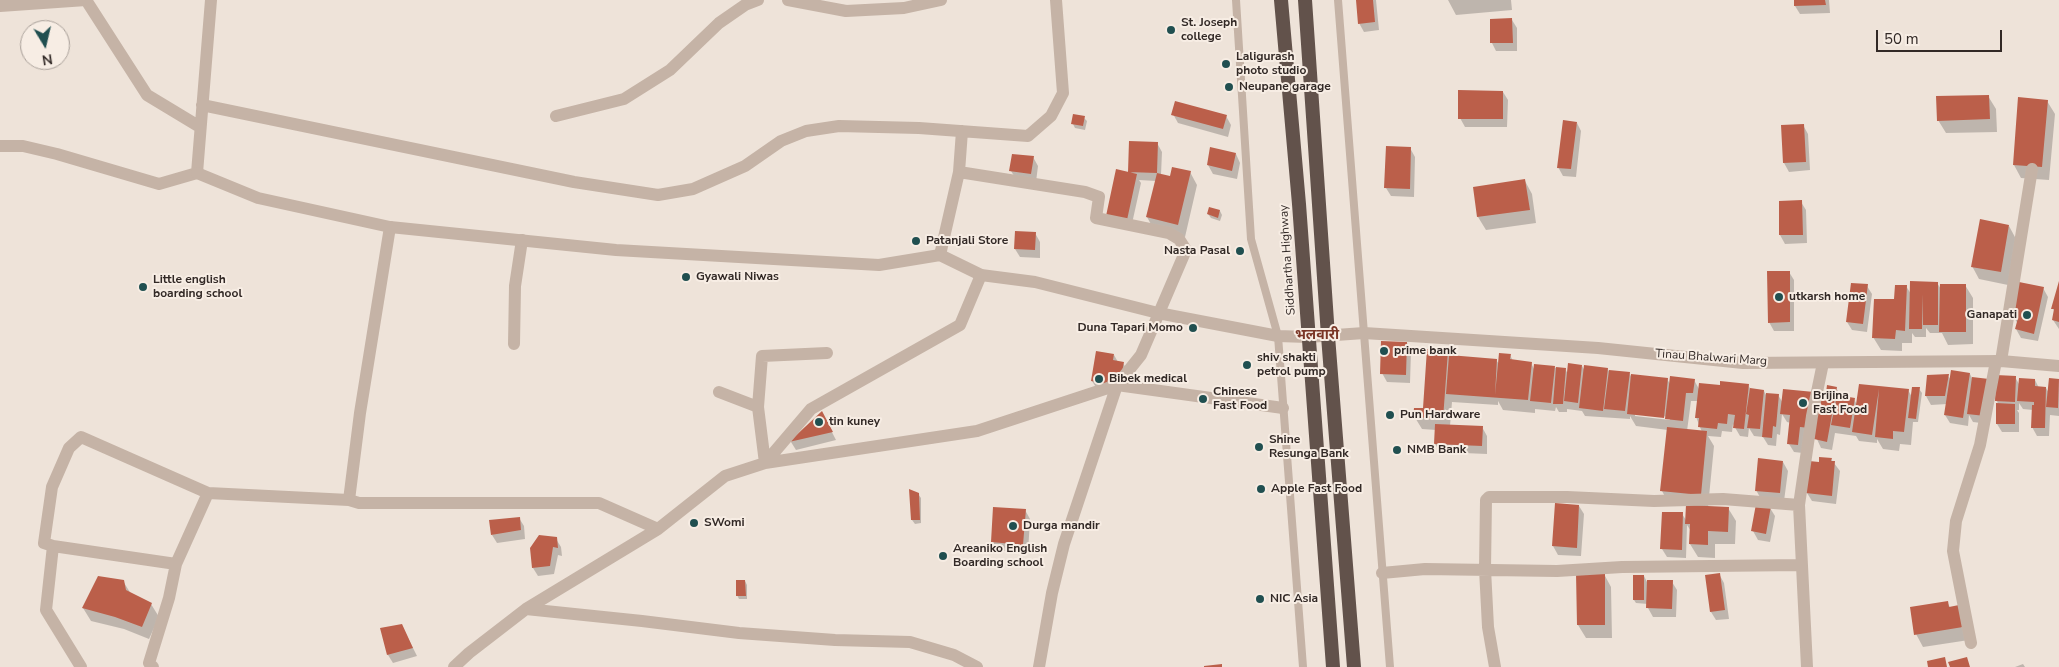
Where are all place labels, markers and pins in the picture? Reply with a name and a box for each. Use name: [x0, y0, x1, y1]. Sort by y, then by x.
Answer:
place label: St. Joseph college: [1181, 16, 1237, 44]
marker: St. Joseph college: [1165, 24, 1177, 36]
place label: Laligurash photo studio: [1236, 50, 1306, 78]
marker: Laligurash photo studio: [1220, 58, 1232, 70]
place label: Neupane garage: [1239, 80, 1331, 94]
marker: Neupane garage: [1223, 81, 1235, 93]
place label: Patanjali Store: [926, 234, 1008, 248]
marker: Patanjali Store: [910, 235, 922, 247]
place label: Nasta Pasal: [1164, 244, 1230, 258]
marker: Nasta Pasal: [1234, 245, 1246, 257]
place label: Gyawali Niwas: [696, 270, 779, 284]
marker: Gyawali Niwas: [680, 271, 692, 283]
place label: Little english boarding school: [153, 273, 242, 301]
marker: Little english boarding school: [137, 281, 149, 293]
place label: utkarsh home: [1789, 290, 1865, 304]
marker: utkarsh home: [1773, 291, 1785, 303]
place label: Ganapati: [1967, 308, 2017, 322]
marker: Ganapati: [2021, 309, 2033, 321]
place label: Duna Tapari Momo: [1077, 321, 1183, 335]
marker: Duna Tapari Momo: [1187, 322, 1199, 334]
place label: prime bank: [1394, 344, 1456, 358]
marker: prime bank: [1378, 345, 1390, 357]
place label: shiv shakti petrol pump: [1257, 351, 1326, 379]
marker: shiv shakti petrol pump: [1241, 359, 1253, 371]
place label: Bibek medical: [1109, 372, 1187, 386]
marker: Bibek medical: [1093, 373, 1105, 385]
place label: Chinese Fast Food: [1213, 385, 1267, 413]
place label: Brijina Fast Food: [1813, 389, 1867, 417]
marker: Chinese Fast Food: [1197, 393, 1209, 405]
marker: Brijina Fast Food: [1797, 397, 1809, 409]
place label: Pun Hardware: [1400, 408, 1480, 422]
marker: Pun Hardware: [1384, 409, 1396, 421]
place label: tin kuney: [829, 415, 880, 429]
marker: tin kuney: [813, 416, 825, 428]
place label: Shine Resunga Bank: [1269, 433, 1349, 461]
marker: Shine Resunga Bank: [1253, 441, 1265, 453]
place label: NMB Bank: [1407, 443, 1466, 457]
marker: NMB Bank: [1391, 444, 1403, 456]
place label: Apple Fast Food: [1271, 482, 1362, 496]
marker: Apple Fast Food: [1255, 483, 1267, 495]
place label: SWomi: [704, 516, 745, 530]
marker: SWomi: [688, 517, 700, 529]
place label: Durga mandir: [1023, 519, 1100, 533]
marker: Durga mandir: [1007, 520, 1019, 532]
place label: Areaniko English Boarding school: [953, 542, 1047, 570]
marker: Areaniko English Boarding school: [937, 550, 949, 562]
place label: NIC Asia: [1270, 592, 1318, 606]
marker: NIC Asia: [1254, 593, 1266, 605]

